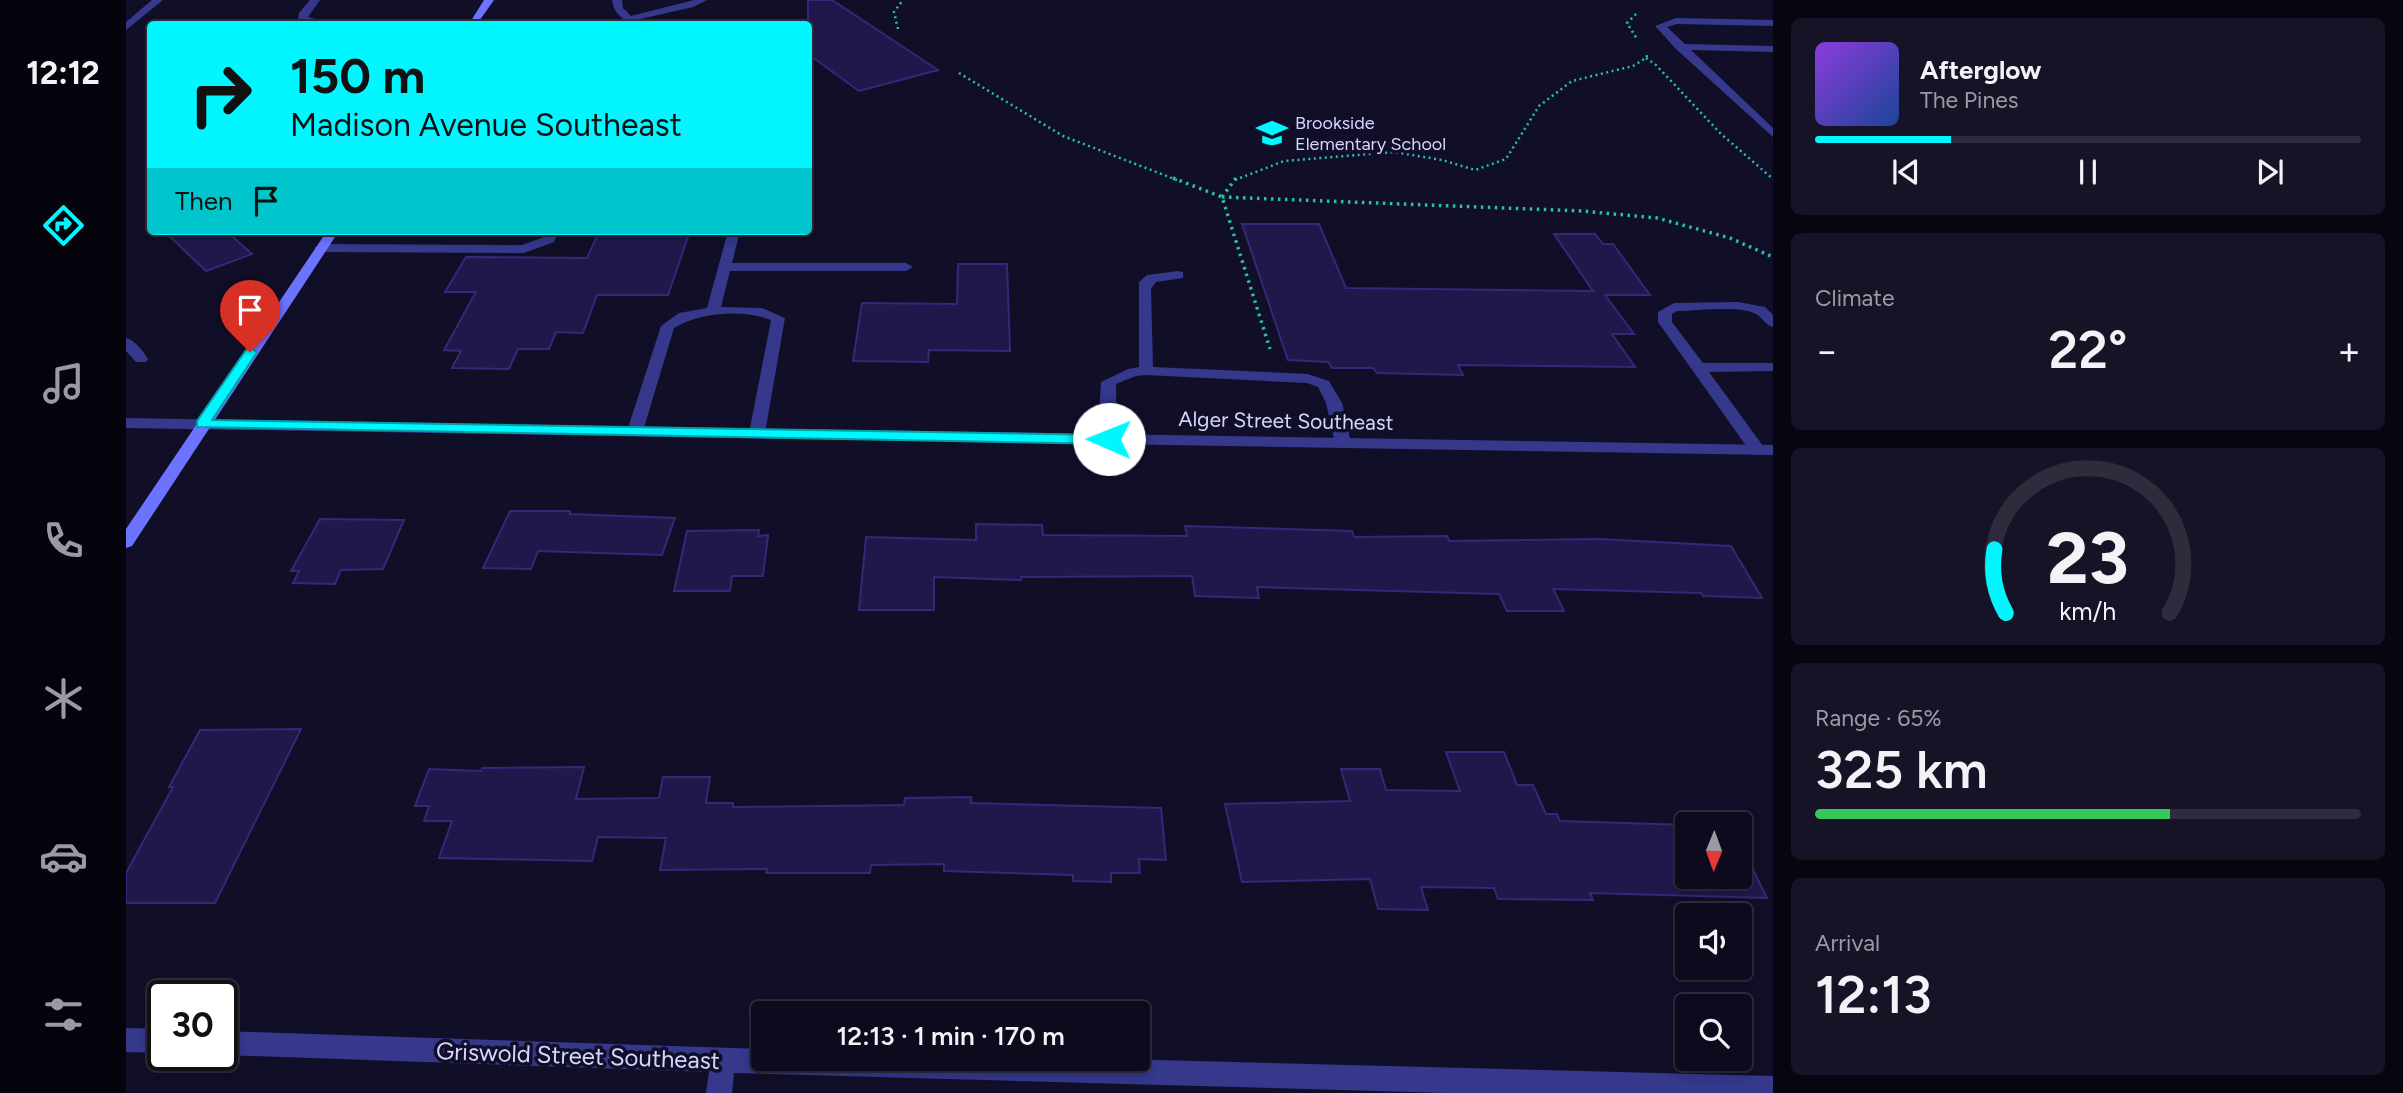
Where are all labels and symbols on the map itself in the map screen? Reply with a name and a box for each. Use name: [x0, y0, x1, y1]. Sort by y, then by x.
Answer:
place label: Brookside Elementary School: [1295, 112, 1446, 155]
school or university icon: Brookside Elementary School: [1255, 116, 1289, 150]
pin: [220, 280, 280, 352]
position arrow: [1072, 402, 1146, 476]
street label: Alger Street Southeast: [1178, 406, 1394, 435]
north arrow: [1675, 812, 1752, 889]
speed limit sign: 30: [147, 980, 238, 1071]
street label: Griswold Street Southeast: [436, 1036, 720, 1075]

